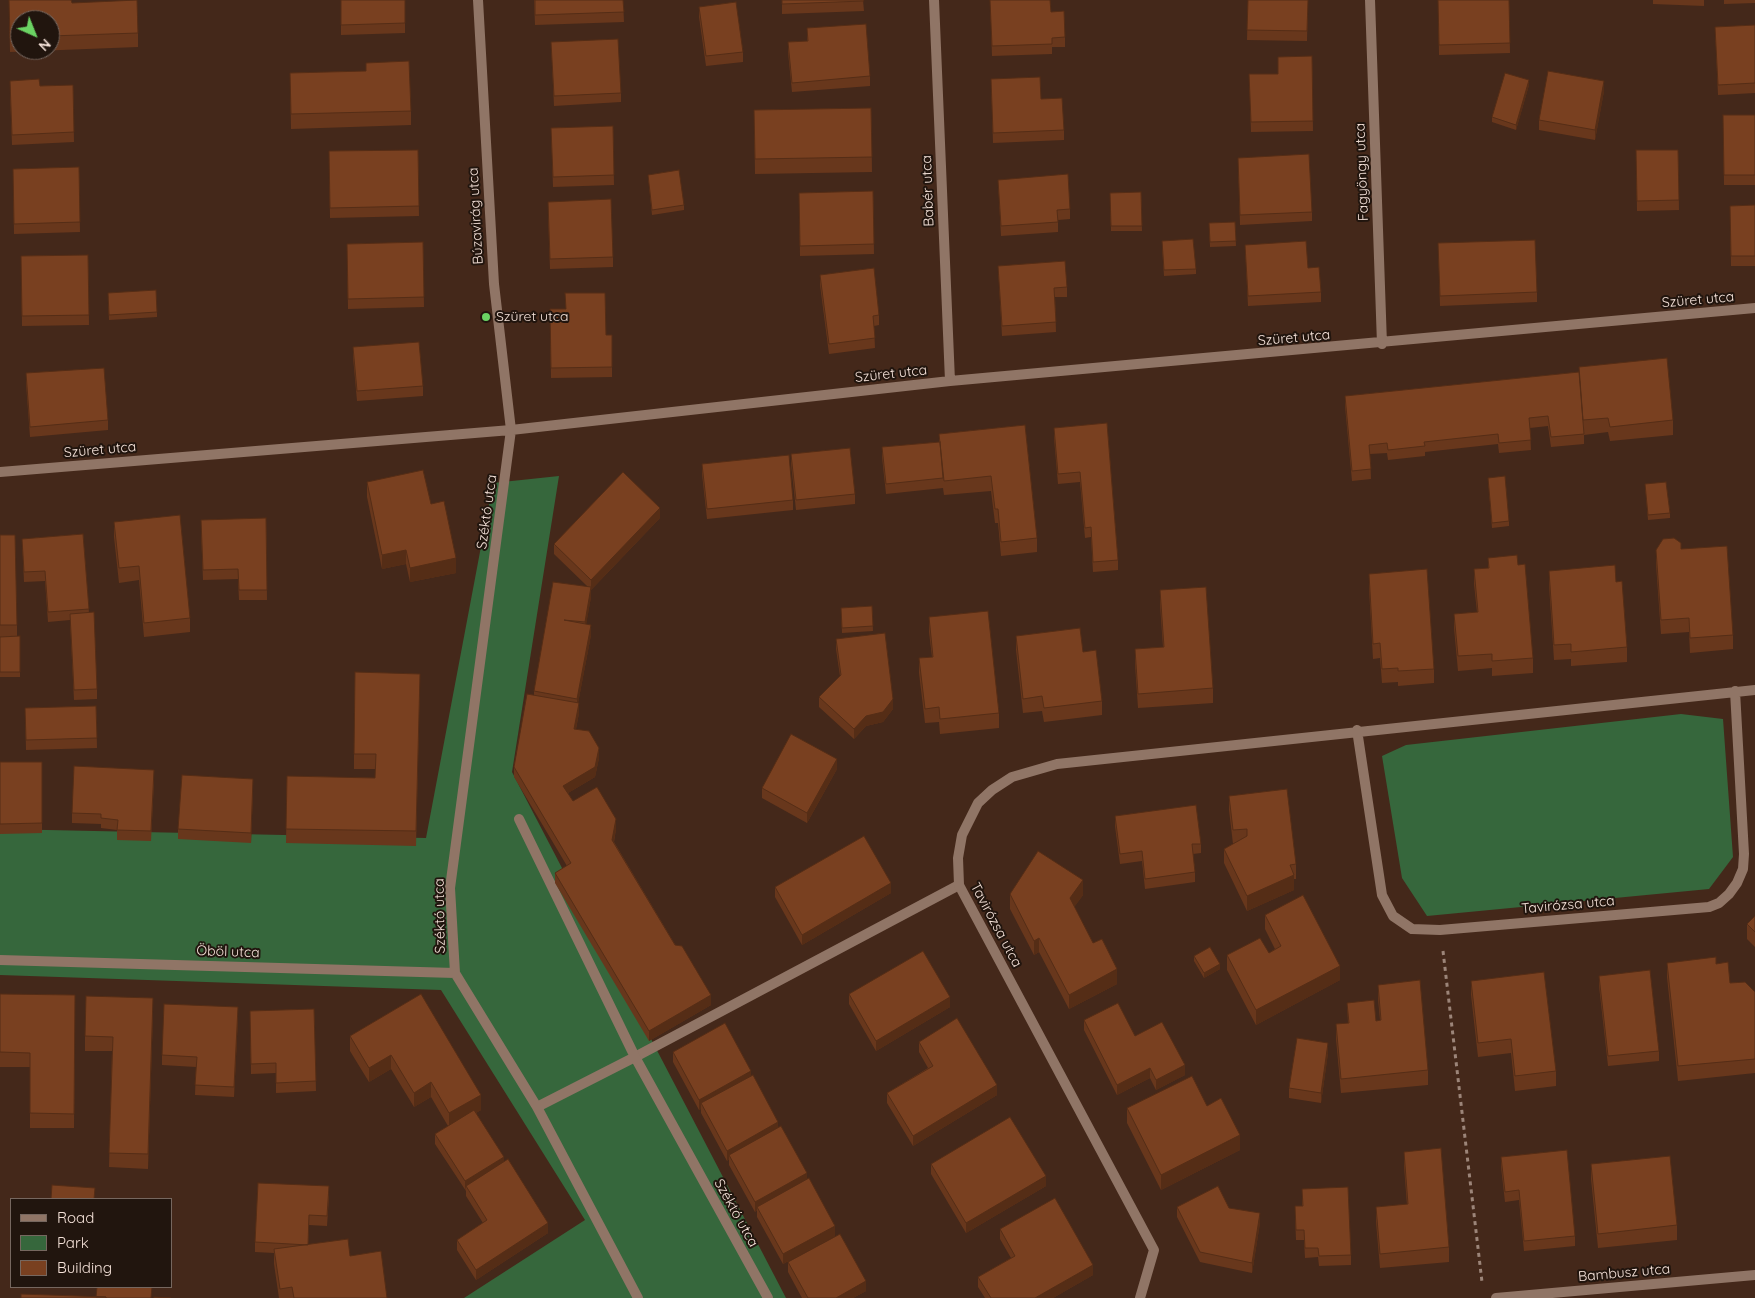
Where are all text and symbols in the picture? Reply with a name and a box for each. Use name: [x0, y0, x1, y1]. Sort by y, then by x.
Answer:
north arrow: [10, 10, 60, 60]
text: N: [35, 35, 55, 55]
street label: Fagyöngy utca: [1352, 123, 1372, 221]
street label: Babér utca: [918, 155, 938, 227]
street label: Búzavirág utca: [465, 167, 487, 265]
street label: Szüret utca: [1661, 288, 1735, 312]
place label: Szüret utca: [496, 309, 568, 325]
marker: Szüret utca: [480, 311, 492, 323]
street label: Szüret utca: [1257, 326, 1331, 350]
street label: Szüret utca: [854, 362, 928, 386]
street label: Szüret utca: [63, 438, 137, 462]
street label: Széktó utca: [473, 474, 501, 550]
street label: Széktó utca: [431, 878, 449, 954]
street label: Tavirózsa utca: [967, 880, 1025, 970]
street label: Tavirózsa utca: [1521, 893, 1615, 917]
street label: Öböl utca: [196, 943, 260, 961]
street label: Széktó utca: [710, 1176, 762, 1250]
legend: [10, 1198, 172, 1288]
text: Road: [57, 1208, 94, 1227]
text: Park: [57, 1233, 89, 1252]
text: Building: [57, 1258, 112, 1277]
street label: Bambusz utca: [1577, 1261, 1671, 1285]

